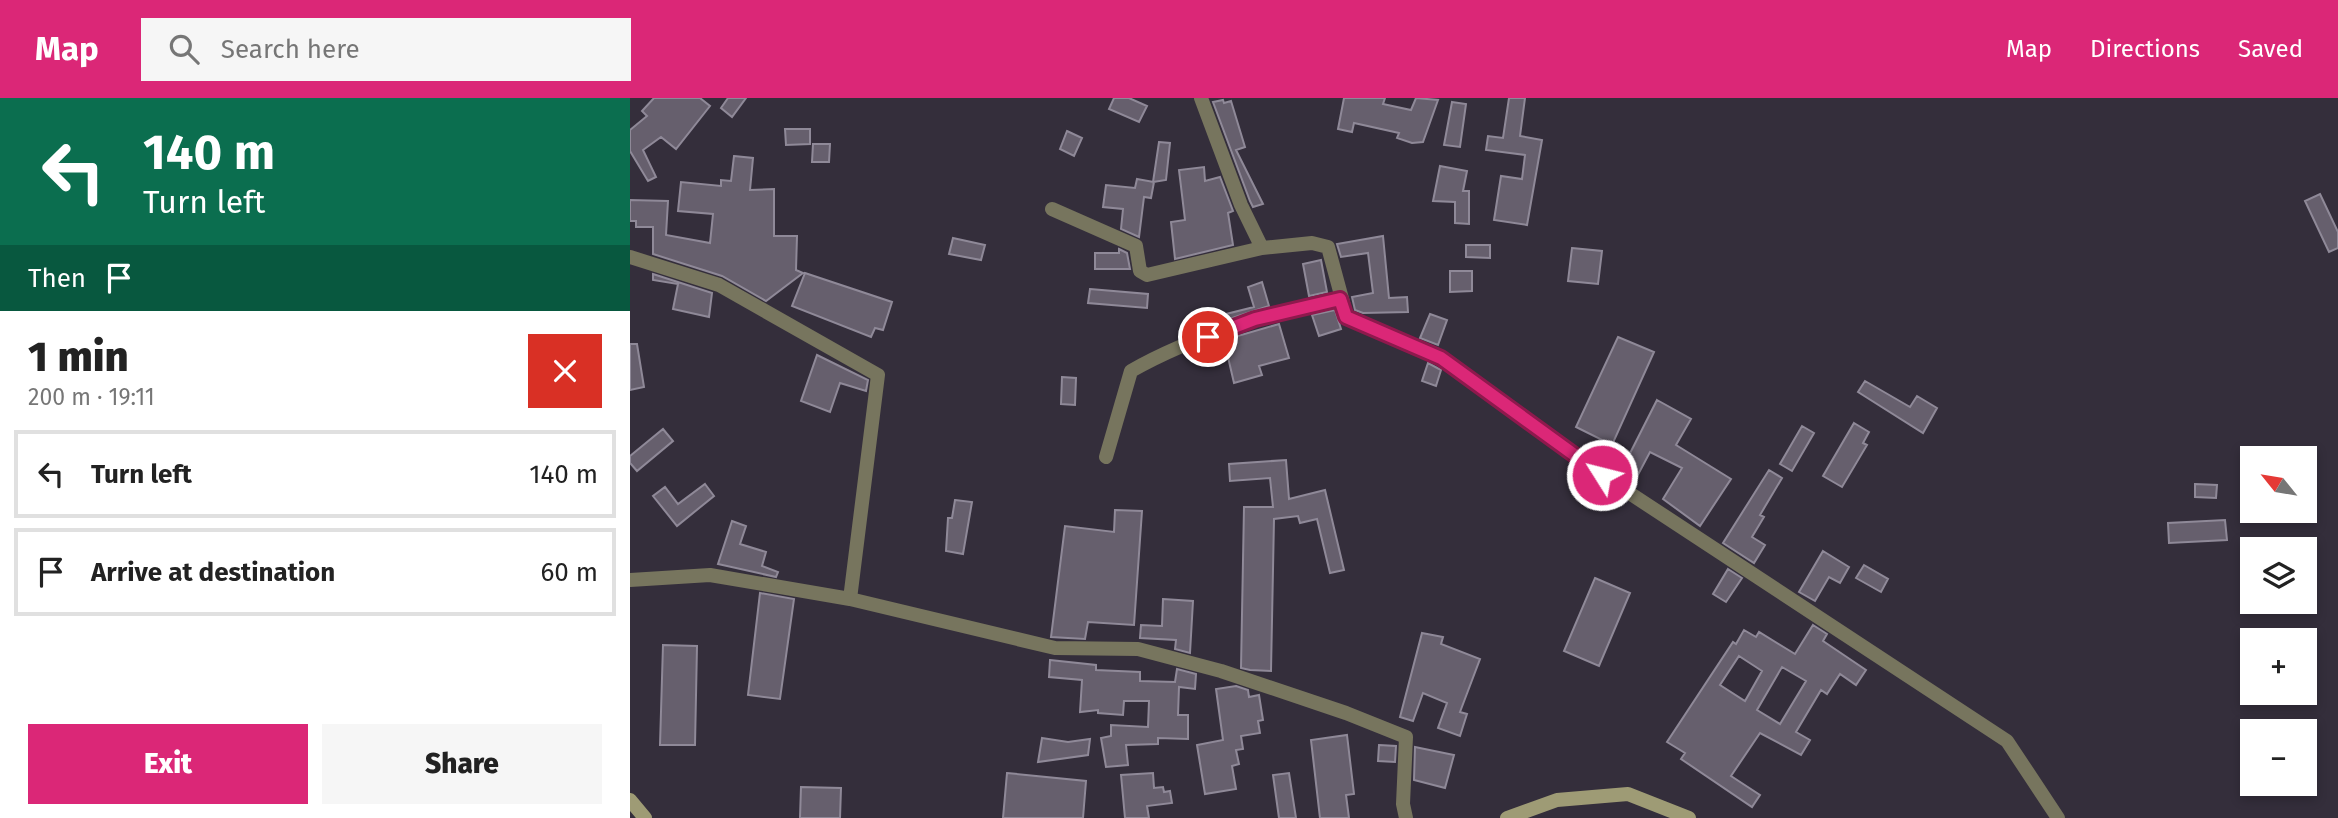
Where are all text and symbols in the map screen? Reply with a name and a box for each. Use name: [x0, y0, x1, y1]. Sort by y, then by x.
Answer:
search box: [141, 18, 631, 81]
text: Map: [35, 29, 99, 69]
icon: search: [165, 30, 203, 68]
text: Search here: [221, 34, 360, 65]
text: Map: [2006, 35, 2052, 63]
text: Directions: [2090, 35, 2200, 63]
text: Saved: [2238, 35, 2303, 63]
text: 140 m: [143, 123, 275, 182]
icon: left: [28, 126, 119, 217]
text: Turn left: [143, 183, 265, 221]
icon: arrive: [100, 259, 138, 297]
text: Then: [28, 263, 86, 294]
pin: [1178, 307, 1238, 367]
icon: arrive: [1189, 318, 1227, 356]
text: 1 min: [28, 332, 129, 382]
button: close: [528, 334, 602, 408]
text: 200 m · 19:11: [28, 383, 155, 411]
position arrow: [1565, 438, 1639, 512]
north arrow: [2240, 446, 2317, 523]
map controls: [2240, 446, 2317, 796]
icon: left: [32, 455, 70, 493]
text: Turn left: [91, 459, 192, 490]
text: 140 m: [529, 459, 598, 490]
button: layers: [2240, 537, 2317, 614]
icon: arrive: [32, 553, 70, 591]
text: Arrive at destination: [91, 557, 335, 588]
text: 60 m: [540, 557, 598, 588]
button: +: [2240, 628, 2317, 705]
button: −: [2240, 719, 2317, 796]
button: Exit: [28, 724, 308, 804]
button: Share: [322, 724, 602, 804]

